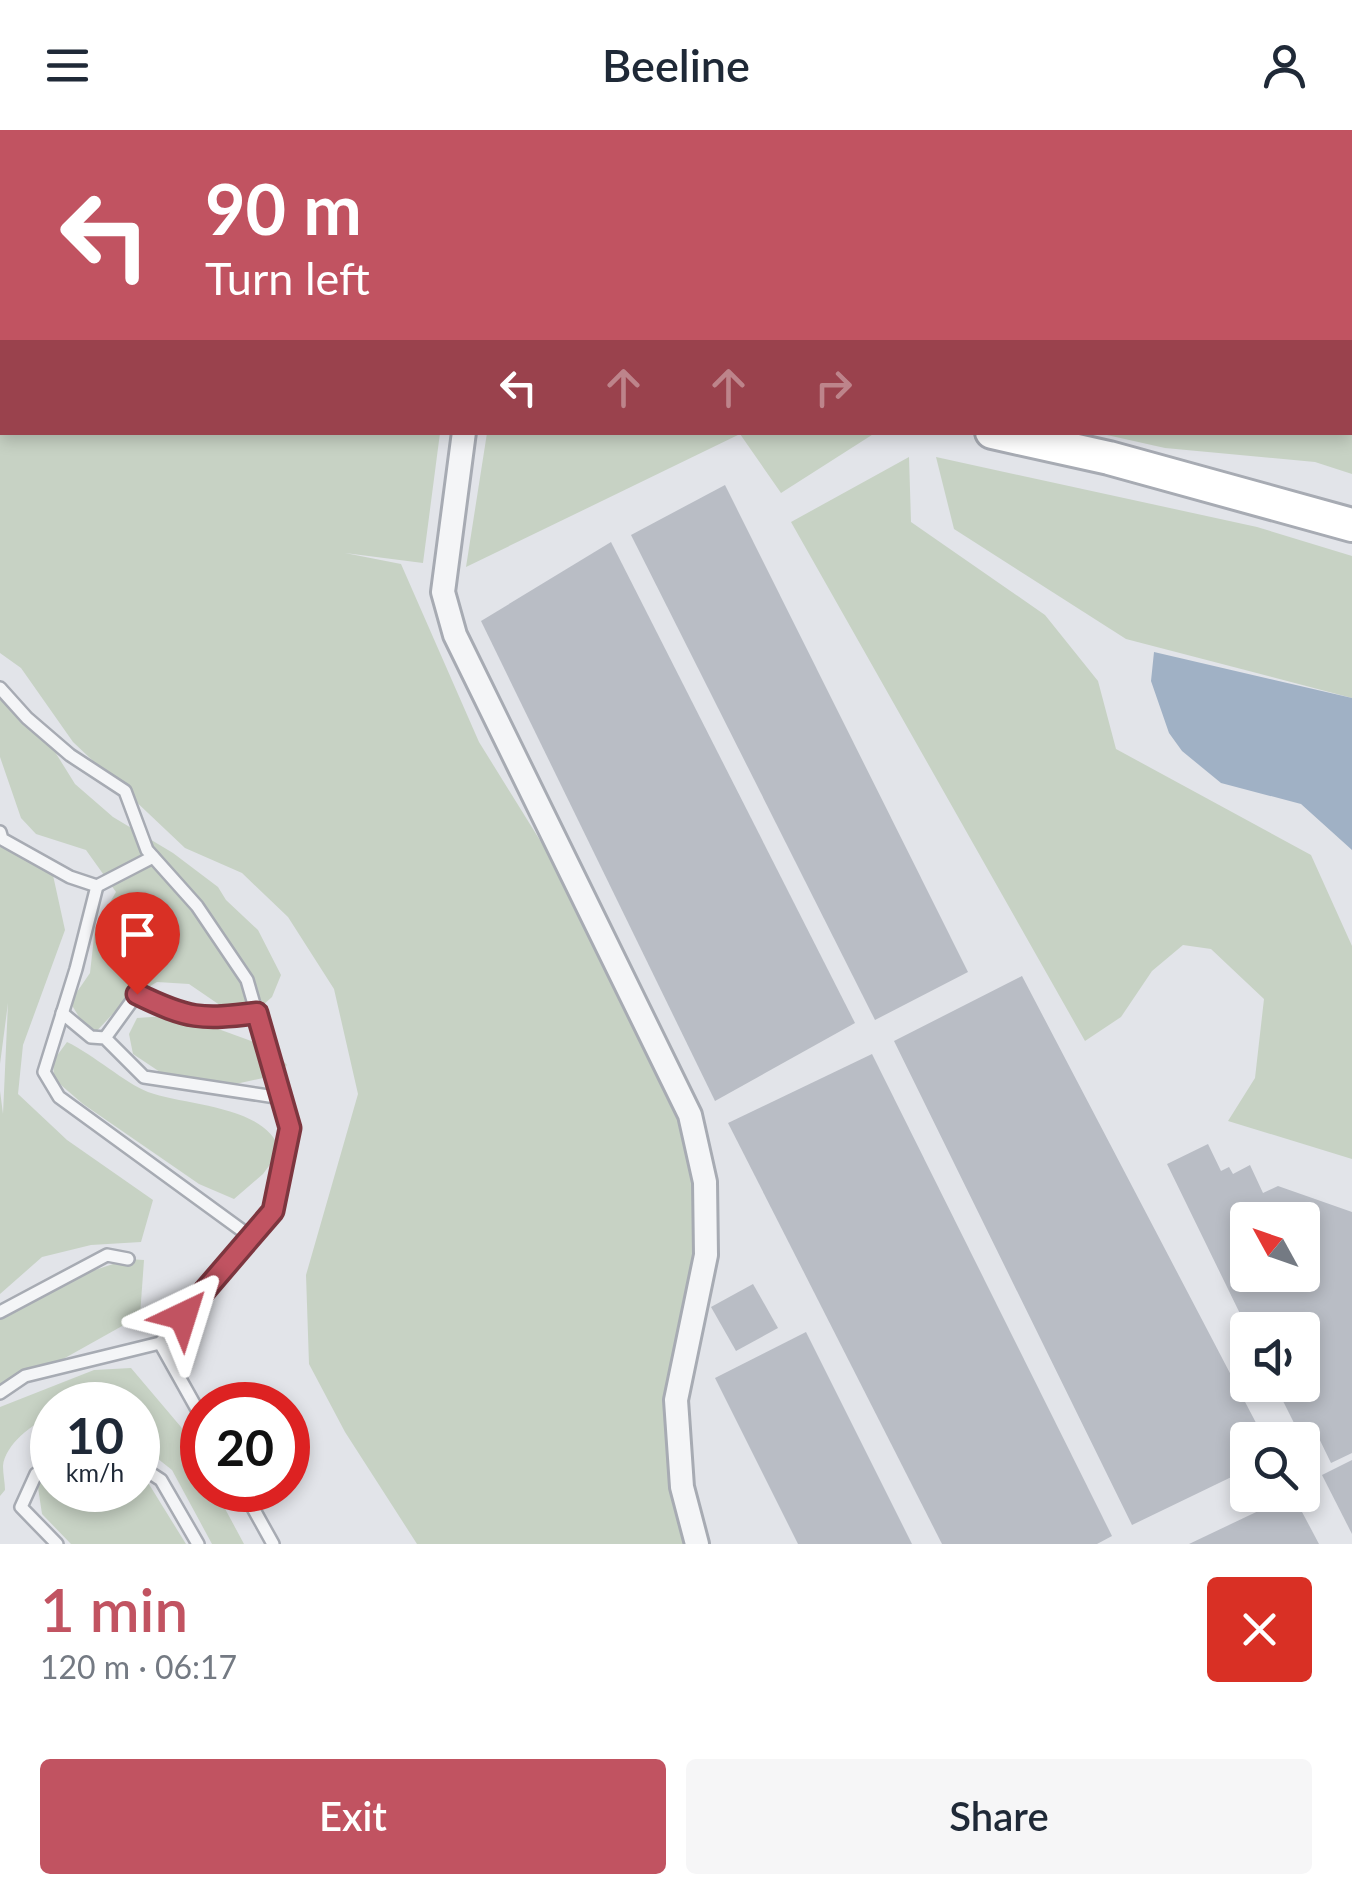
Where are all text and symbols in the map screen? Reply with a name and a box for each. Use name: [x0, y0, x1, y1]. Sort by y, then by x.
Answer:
icon: menu: [40, 38, 95, 93]
text: Beeline: [602, 38, 750, 92]
icon: person: [1257, 38, 1312, 93]
text: 90 m: [205, 166, 362, 250]
icon: left: [40, 170, 170, 300]
text: Turn left: [205, 251, 370, 305]
icon: left: [491, 360, 546, 415]
icon: ahead: [596, 360, 651, 415]
icon: ahead: [701, 360, 756, 415]
icon: right: [806, 360, 861, 415]
pin: [95, 892, 180, 995]
icon: arrive: [110, 907, 165, 962]
north arrow: [1230, 1202, 1320, 1292]
map controls: [1230, 1202, 1320, 1512]
position arrow: [131, 1264, 235, 1368]
button: sound: [1230, 1312, 1320, 1402]
speed limit sign: 20: [180, 1382, 310, 1512]
text: 10: [66, 1405, 124, 1465]
button: search: [1230, 1422, 1320, 1512]
text: km/h: [66, 1457, 124, 1487]
text: 1 min: [40, 1573, 188, 1645]
button: close: [1207, 1577, 1312, 1682]
text: 120 m · 06:17: [40, 1647, 237, 1686]
button: Exit: [40, 1759, 666, 1874]
button: Share: [686, 1759, 1312, 1874]

